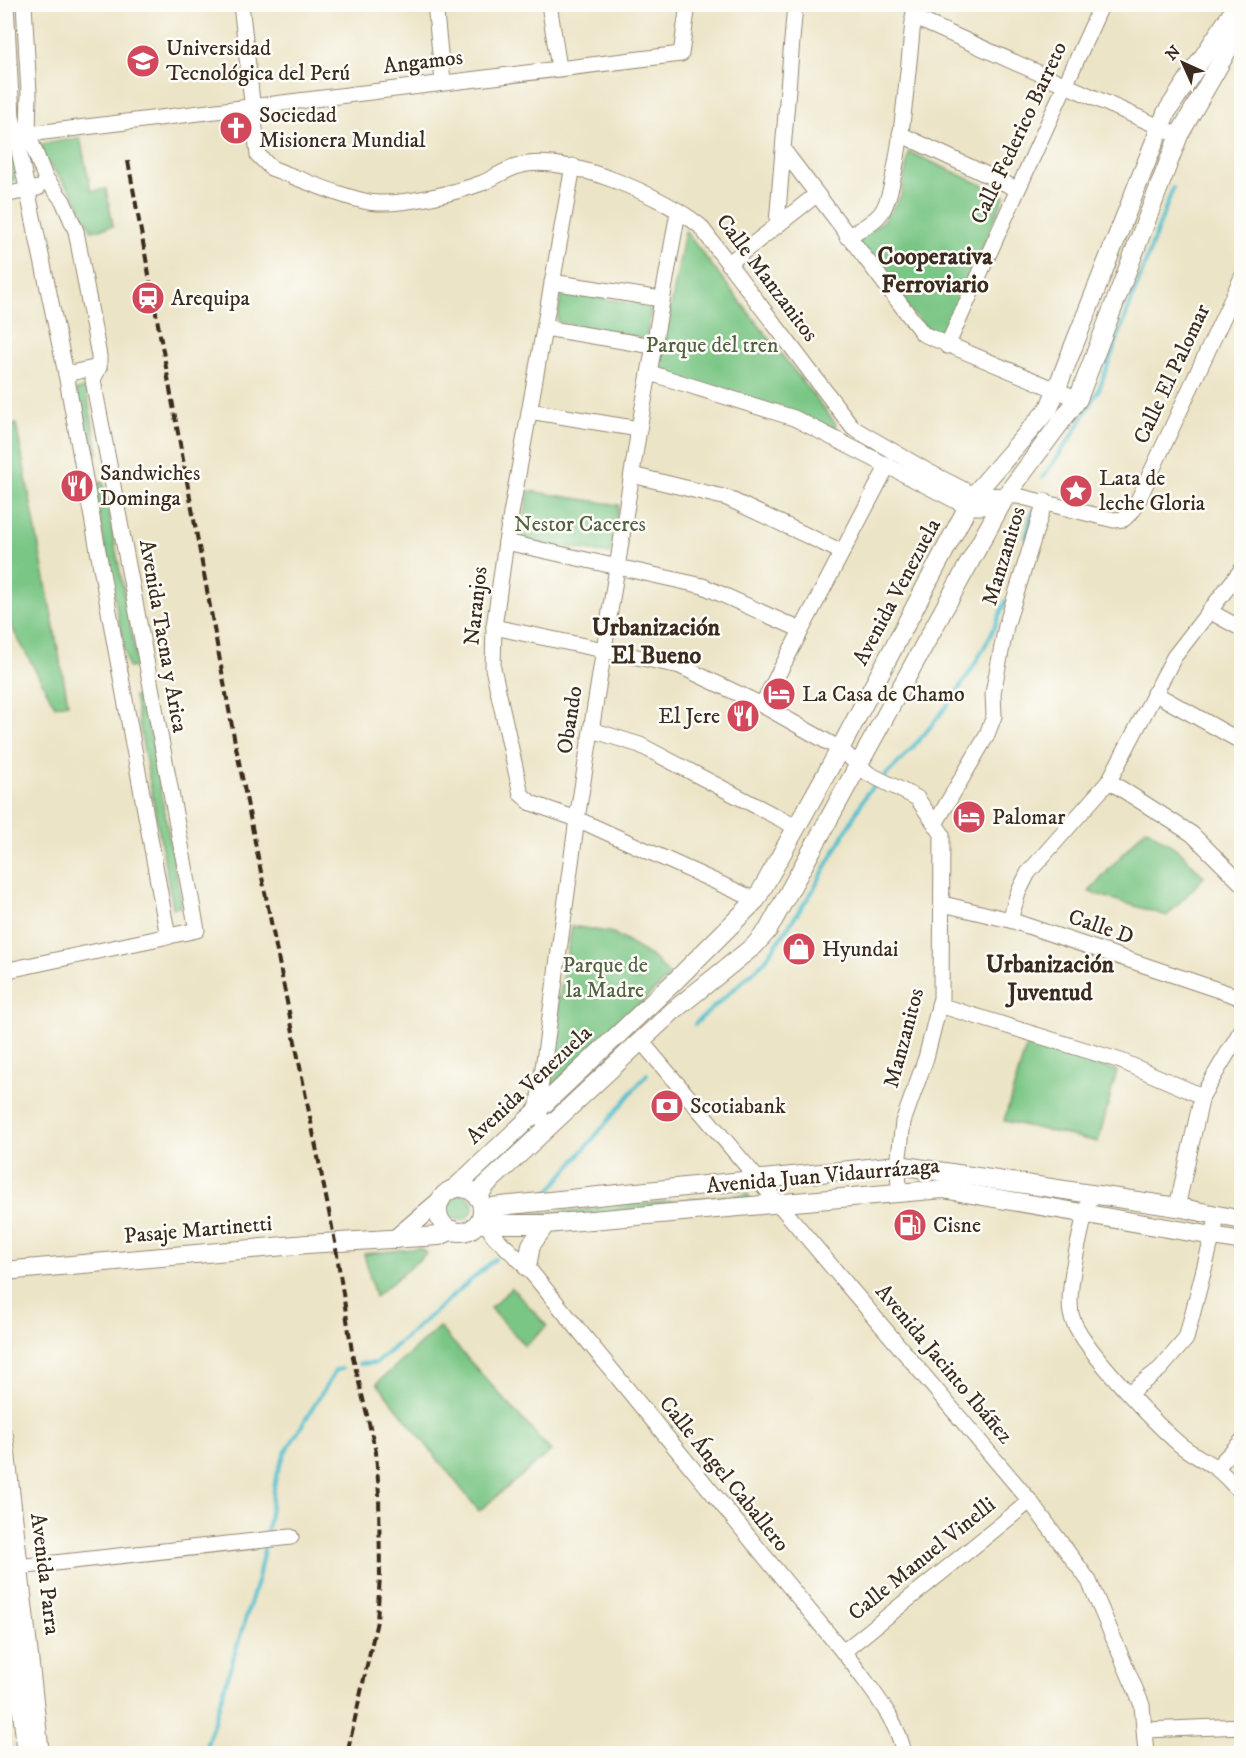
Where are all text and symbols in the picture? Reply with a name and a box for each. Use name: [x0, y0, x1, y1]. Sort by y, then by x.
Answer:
north arrow: [1153, 33, 1213, 93]
place label: Universidad Tecnológica del Perú: [166, 35, 350, 87]
street label: Calle Federico Barreto: [965, 37, 1073, 229]
text: N: [1161, 41, 1185, 65]
school or university icon: Universidad Tecnológica del Perú: [125, 43, 161, 79]
street label: Angamos: [382, 44, 464, 80]
place label: Sociedad Misionera Mundial: [259, 102, 426, 154]
church icon: Sociedad Misionera Mundial: [218, 110, 254, 146]
street label: Calle Manzanitos: [710, 209, 824, 347]
district label: Cooperativa Ferroviario: [877, 242, 993, 300]
station icon: Arequipa: [130, 280, 166, 316]
place label: Arequipa: [171, 285, 251, 312]
street label: Calle El Palomar: [1128, 299, 1217, 448]
park label: Parque del tren: [646, 332, 779, 359]
place label: Sandwiches Dominga: [100, 460, 200, 512]
place label: Lata de leche Gloria: [1099, 465, 1206, 517]
restaurant icon: Sandwiches Dominga: [59, 468, 95, 504]
place icon: Lata de leche Gloria: [1058, 473, 1094, 509]
street label: Manzanitos: [976, 503, 1032, 609]
park label: Nestor Caceres: [514, 511, 646, 538]
street label: Avenida Venezuela: [847, 514, 947, 670]
street label: Avenida Tacna y Arica: [133, 537, 193, 735]
street label: Naranjos: [458, 565, 494, 647]
district label: Urbanización El Bueno: [592, 613, 721, 671]
hotel icon: La Casa de Chamo: [761, 676, 797, 712]
place label: La Casa de Chamo: [802, 681, 965, 708]
street label: Obando: [551, 684, 589, 756]
restaurant icon: El Jere: [725, 698, 761, 734]
place label: El Jere: [658, 703, 720, 730]
hotel icon: Palomar: [951, 799, 987, 835]
place label: Palomar: [992, 804, 1066, 831]
street label: Calle D: [1065, 903, 1137, 951]
shop icon: Hyundai: [781, 931, 817, 967]
place label: Hyundai: [822, 936, 898, 963]
district label: Urbanización Juventud: [986, 950, 1115, 1008]
park label: Parque de la Madre: [562, 952, 648, 1004]
street label: Manzanitos: [878, 985, 930, 1091]
street label: Avenida Venezuela: [460, 1019, 598, 1150]
bank icon: Scotiabank: [649, 1088, 685, 1124]
place label: Scotiabank: [690, 1093, 786, 1120]
street label: Avenida Juan Vidaurrázaga: [705, 1152, 941, 1200]
fuel station icon: Cisne: [892, 1207, 928, 1243]
street label: Pasaje Martinetti: [123, 1210, 273, 1250]
place label: Cisne: [933, 1212, 981, 1239]
street label: Avenida Jacinto Ibáñez: [869, 1279, 1019, 1450]
street label: Calle Ángel Caballero: [653, 1390, 796, 1557]
street label: Calle Manuel Vinelli: [843, 1491, 1001, 1627]
street label: Avenida Parra: [24, 1512, 66, 1637]

